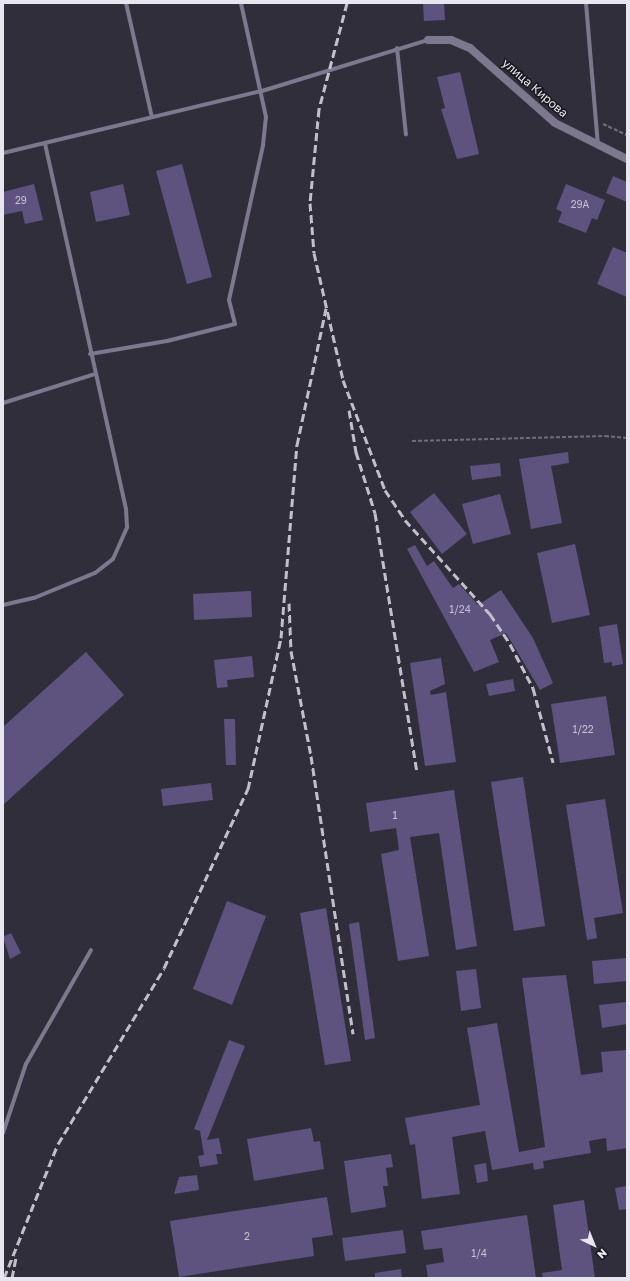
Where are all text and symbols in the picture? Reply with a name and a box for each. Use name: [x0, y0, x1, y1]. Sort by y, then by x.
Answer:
street label: улица Кирова: [499, 56, 571, 120]
house number: 29: [15, 195, 27, 207]
house number: 29А: [571, 199, 589, 211]
house number: 1/24: [449, 604, 471, 616]
house number: 1/22: [572, 724, 594, 736]
house number: 1: [393, 810, 397, 822]
north arrow: [574, 1225, 614, 1265]
house number: 2: [244, 1231, 250, 1243]
text: N: [595, 1247, 610, 1262]
house number: 1/4: [471, 1248, 487, 1260]

